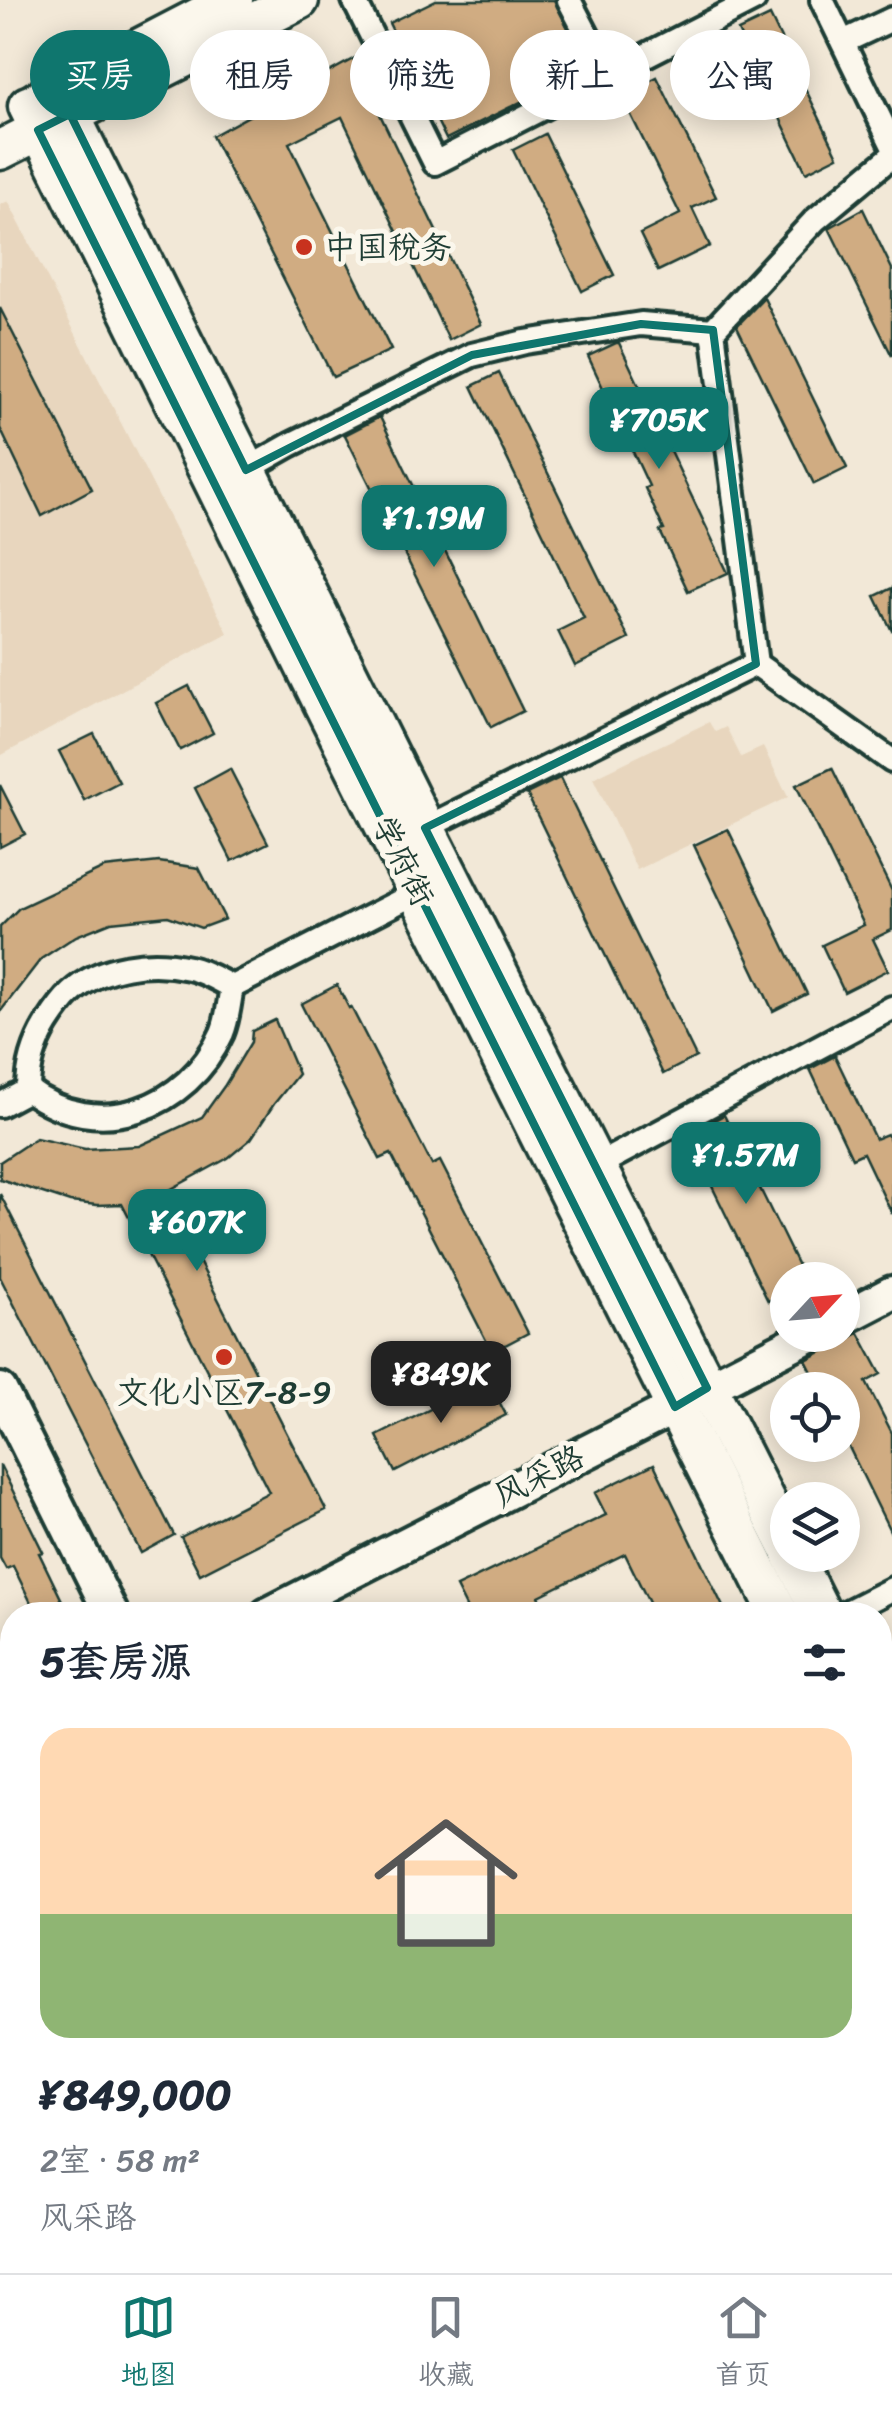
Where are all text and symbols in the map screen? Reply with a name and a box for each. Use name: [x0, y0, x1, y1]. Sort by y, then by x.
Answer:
chip: 买房: [30, 30, 170, 120]
chip: 租房: [190, 30, 330, 120]
chip: 筛选: [350, 30, 490, 120]
chip: 新上: [510, 30, 650, 120]
chip: 公寓: [670, 30, 810, 120]
place label: 中国税务: [324, 219, 452, 276]
marker: 中国税务: [293, 236, 315, 258]
pin: ¥705K: [589, 387, 729, 472]
text: ¥705K: [611, 391, 707, 448]
pin: ¥1.19M: [353, 485, 515, 570]
text: ¥1.19M: [384, 489, 484, 546]
street label: 学府街: [356, 805, 450, 917]
pin: ¥1.57M: [665, 1122, 827, 1207]
text: ¥1.57M: [693, 1126, 799, 1183]
pin: ¥607K: [127, 1189, 267, 1274]
text: ¥607K: [150, 1193, 244, 1250]
north arrow: [770, 1262, 860, 1352]
map controls: [770, 1262, 860, 1572]
pin: ¥849K: [371, 1341, 511, 1426]
text: ¥849K: [393, 1345, 489, 1402]
marker: 文化小区7-8-9: [213, 1346, 235, 1368]
place label: 文化小区7-8-9: [117, 1364, 331, 1421]
button: locate: [770, 1372, 860, 1462]
street label: 风采路: [483, 1429, 595, 1523]
button: layers: [770, 1482, 860, 1572]
text: 5套房源: [40, 1625, 192, 1699]
icon: filters: [797, 1635, 852, 1690]
icon: home: [356, 1793, 536, 1973]
text: ¥849,000: [40, 2058, 232, 2132]
text: 2室 · 58 m²: [40, 2132, 200, 2189]
text: 风采路: [40, 2189, 136, 2246]
tab: 地图: [121, 2290, 177, 2399]
tab: 收藏: [418, 2290, 474, 2399]
tab: 首页: [715, 2290, 771, 2399]

